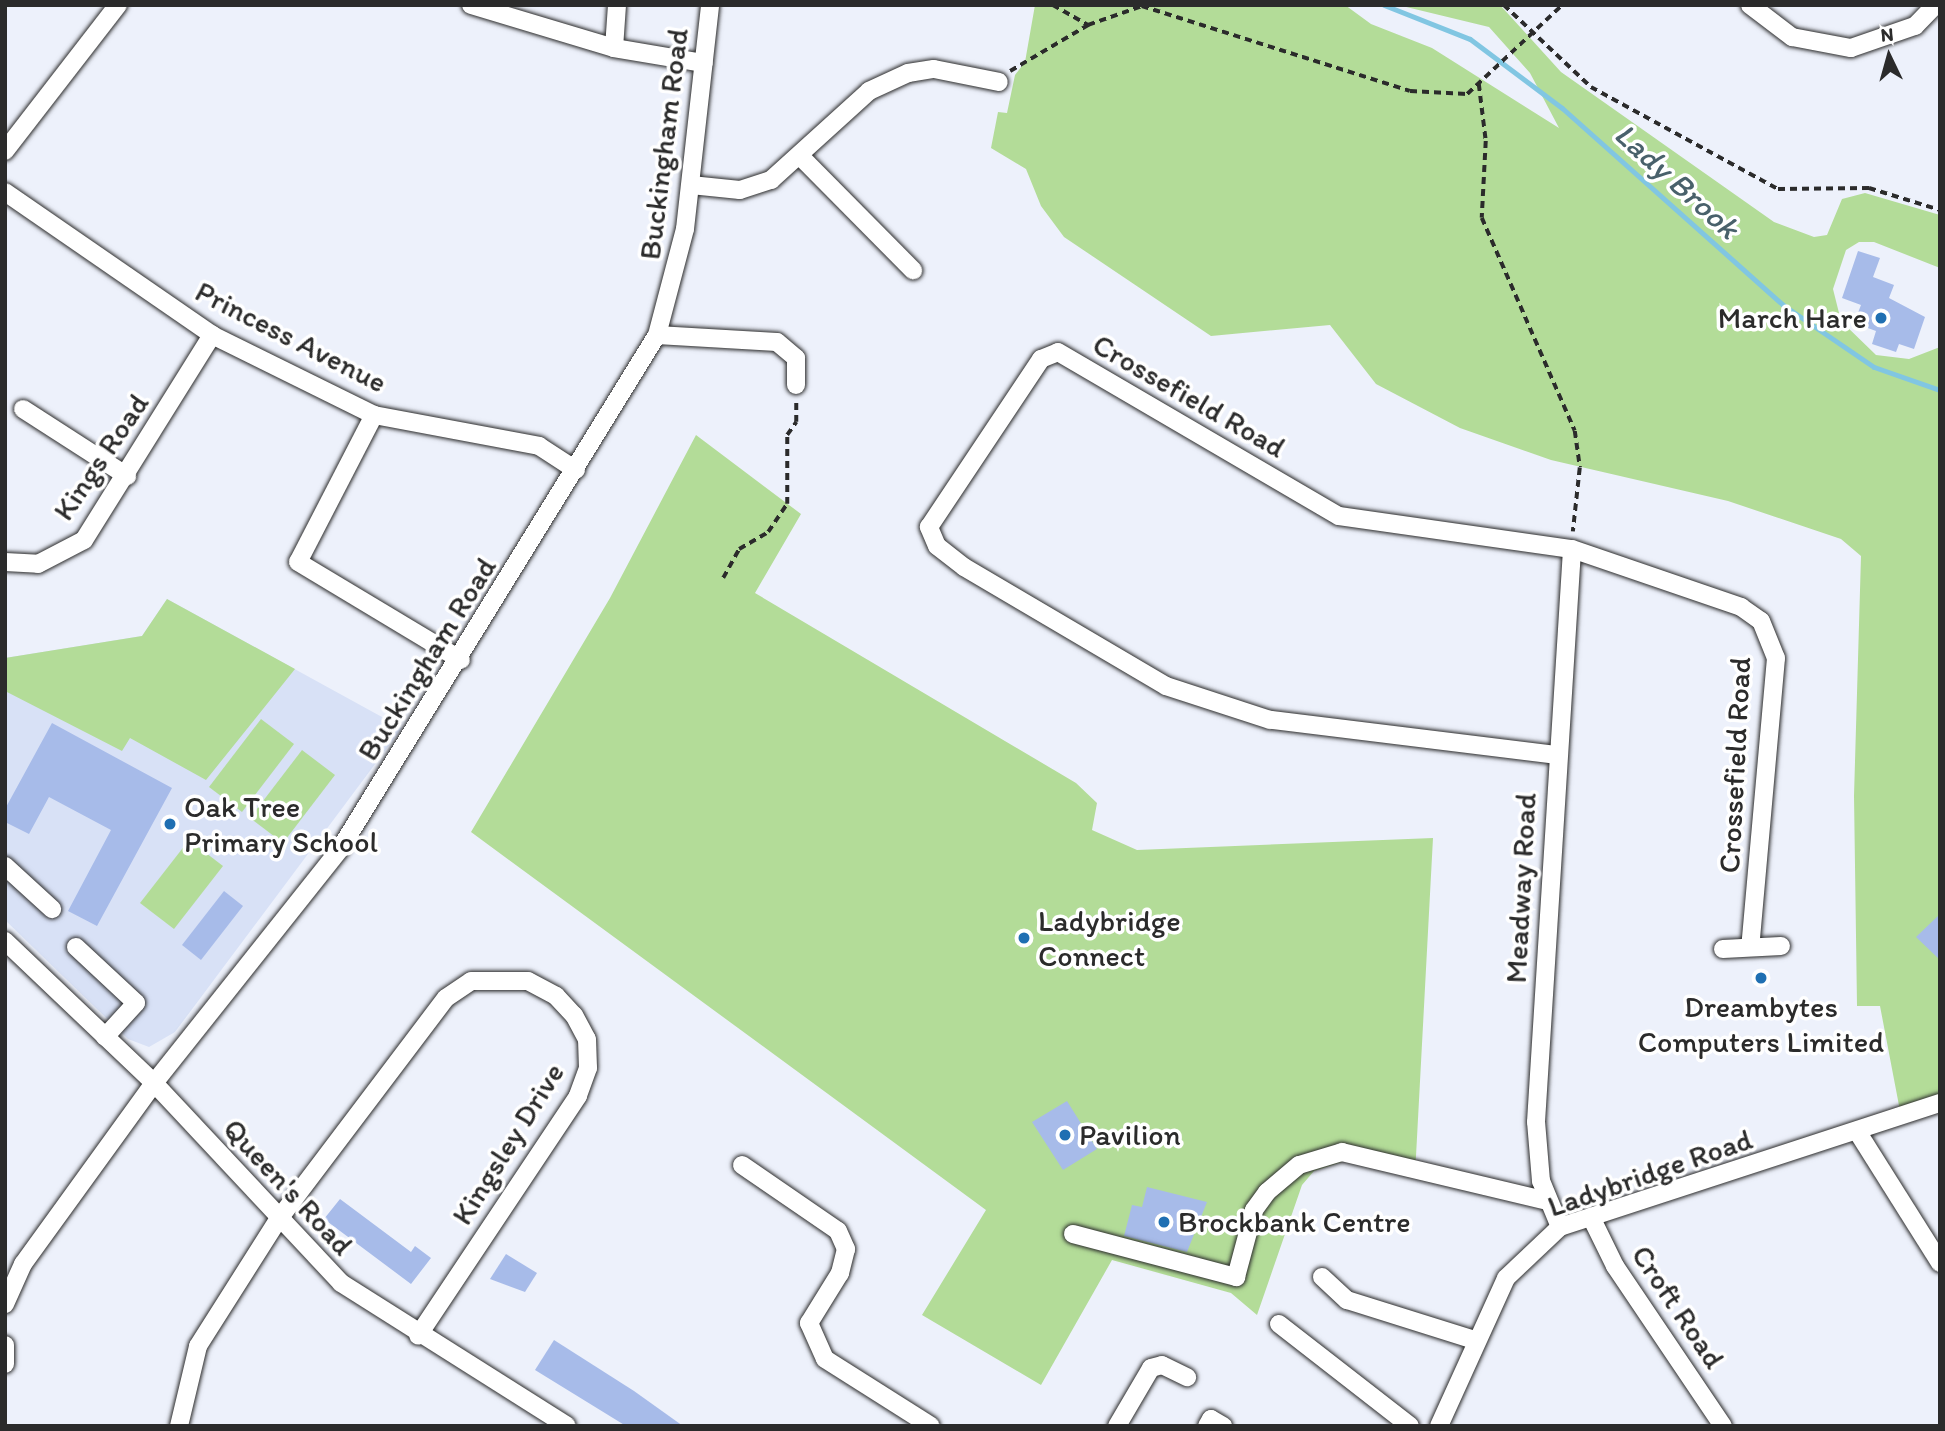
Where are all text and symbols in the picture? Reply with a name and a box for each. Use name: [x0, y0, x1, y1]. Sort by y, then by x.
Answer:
north arrow: [1854, 21, 1924, 91]
text: N: [1880, 23, 1895, 47]
street label: Buckingham Road: [632, 26, 696, 262]
water label: Lady Brook: [1607, 115, 1747, 247]
street label: Princess Avenue: [190, 274, 392, 400]
place label: March Hare: [1717, 300, 1867, 336]
marker: March Hare: [1873, 310, 1889, 326]
street label: Crossefield Road: [1086, 326, 1292, 466]
street label: Kings Road: [46, 387, 156, 527]
street label: Buckingham Road: [350, 551, 504, 767]
street label: Crossefield Road: [1711, 656, 1759, 874]
place label: Oak Tree Primary School: [184, 789, 378, 860]
street label: Meadway Road: [1498, 792, 1544, 984]
marker: Oak Tree Primary School: [162, 816, 178, 832]
place label: Ladybridge Connect: [1038, 903, 1181, 974]
marker: Ladybridge Connect: [1016, 930, 1032, 946]
marker: Dreambytes Computers Limited: [1753, 970, 1769, 986]
place label: Dreambytes Computers Limited: [1638, 989, 1884, 1060]
street label: Kingsley Drive: [444, 1057, 572, 1231]
street label: Queen's Road: [215, 1111, 361, 1263]
place label: Pavilion: [1079, 1117, 1181, 1153]
street label: Ladybridge Road: [1543, 1121, 1757, 1225]
marker: Pavilion: [1057, 1127, 1073, 1143]
place label: Brockbank Centre: [1178, 1204, 1410, 1240]
marker: Brockbank Centre: [1156, 1214, 1172, 1230]
street label: Croft Road: [1624, 1239, 1732, 1375]

